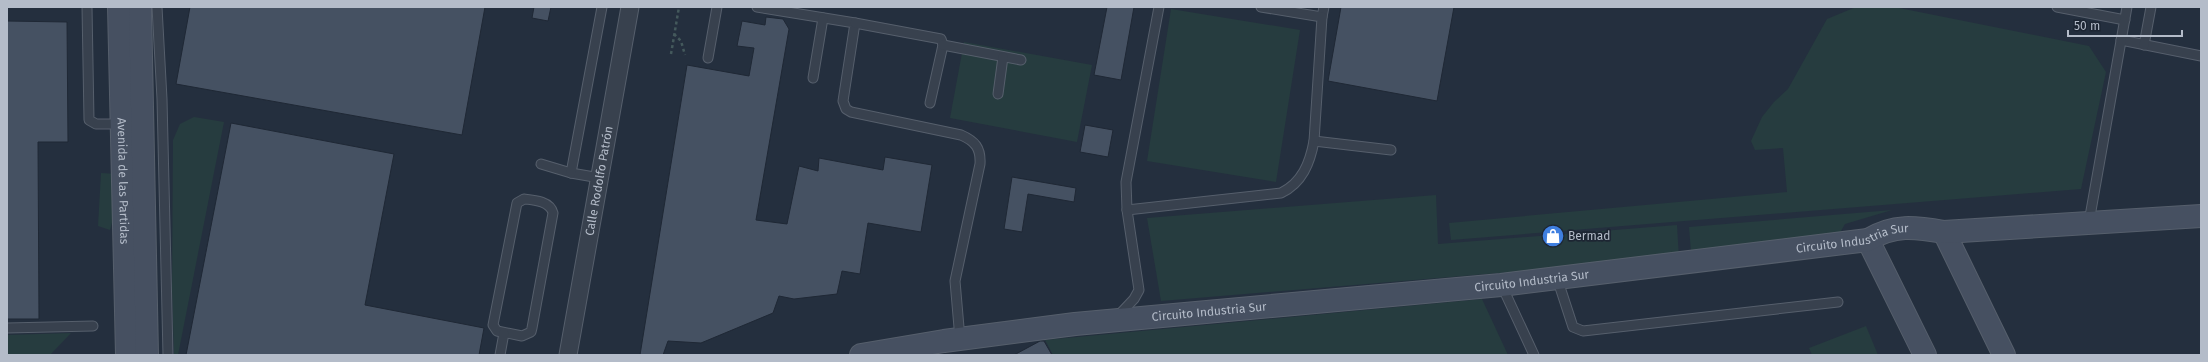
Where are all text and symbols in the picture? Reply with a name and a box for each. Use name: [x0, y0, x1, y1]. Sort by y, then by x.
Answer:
scale bar: [2068, 12, 2182, 38]
text: 50 m: [2074, 19, 2100, 33]
street label: Avenida de las Partidas: [115, 117, 131, 245]
street label: Calle Rodolfo Patrón: [582, 125, 616, 237]
street label: Circuito Industria Sur: [1795, 221, 1909, 256]
shop icon: Bermad: [1540, 223, 1566, 249]
place label: Bermad: [1568, 229, 1610, 243]
street label: Circuito Industria Sur: [1474, 267, 1590, 294]
street label: Circuito Industria Sur: [1151, 299, 1268, 324]

